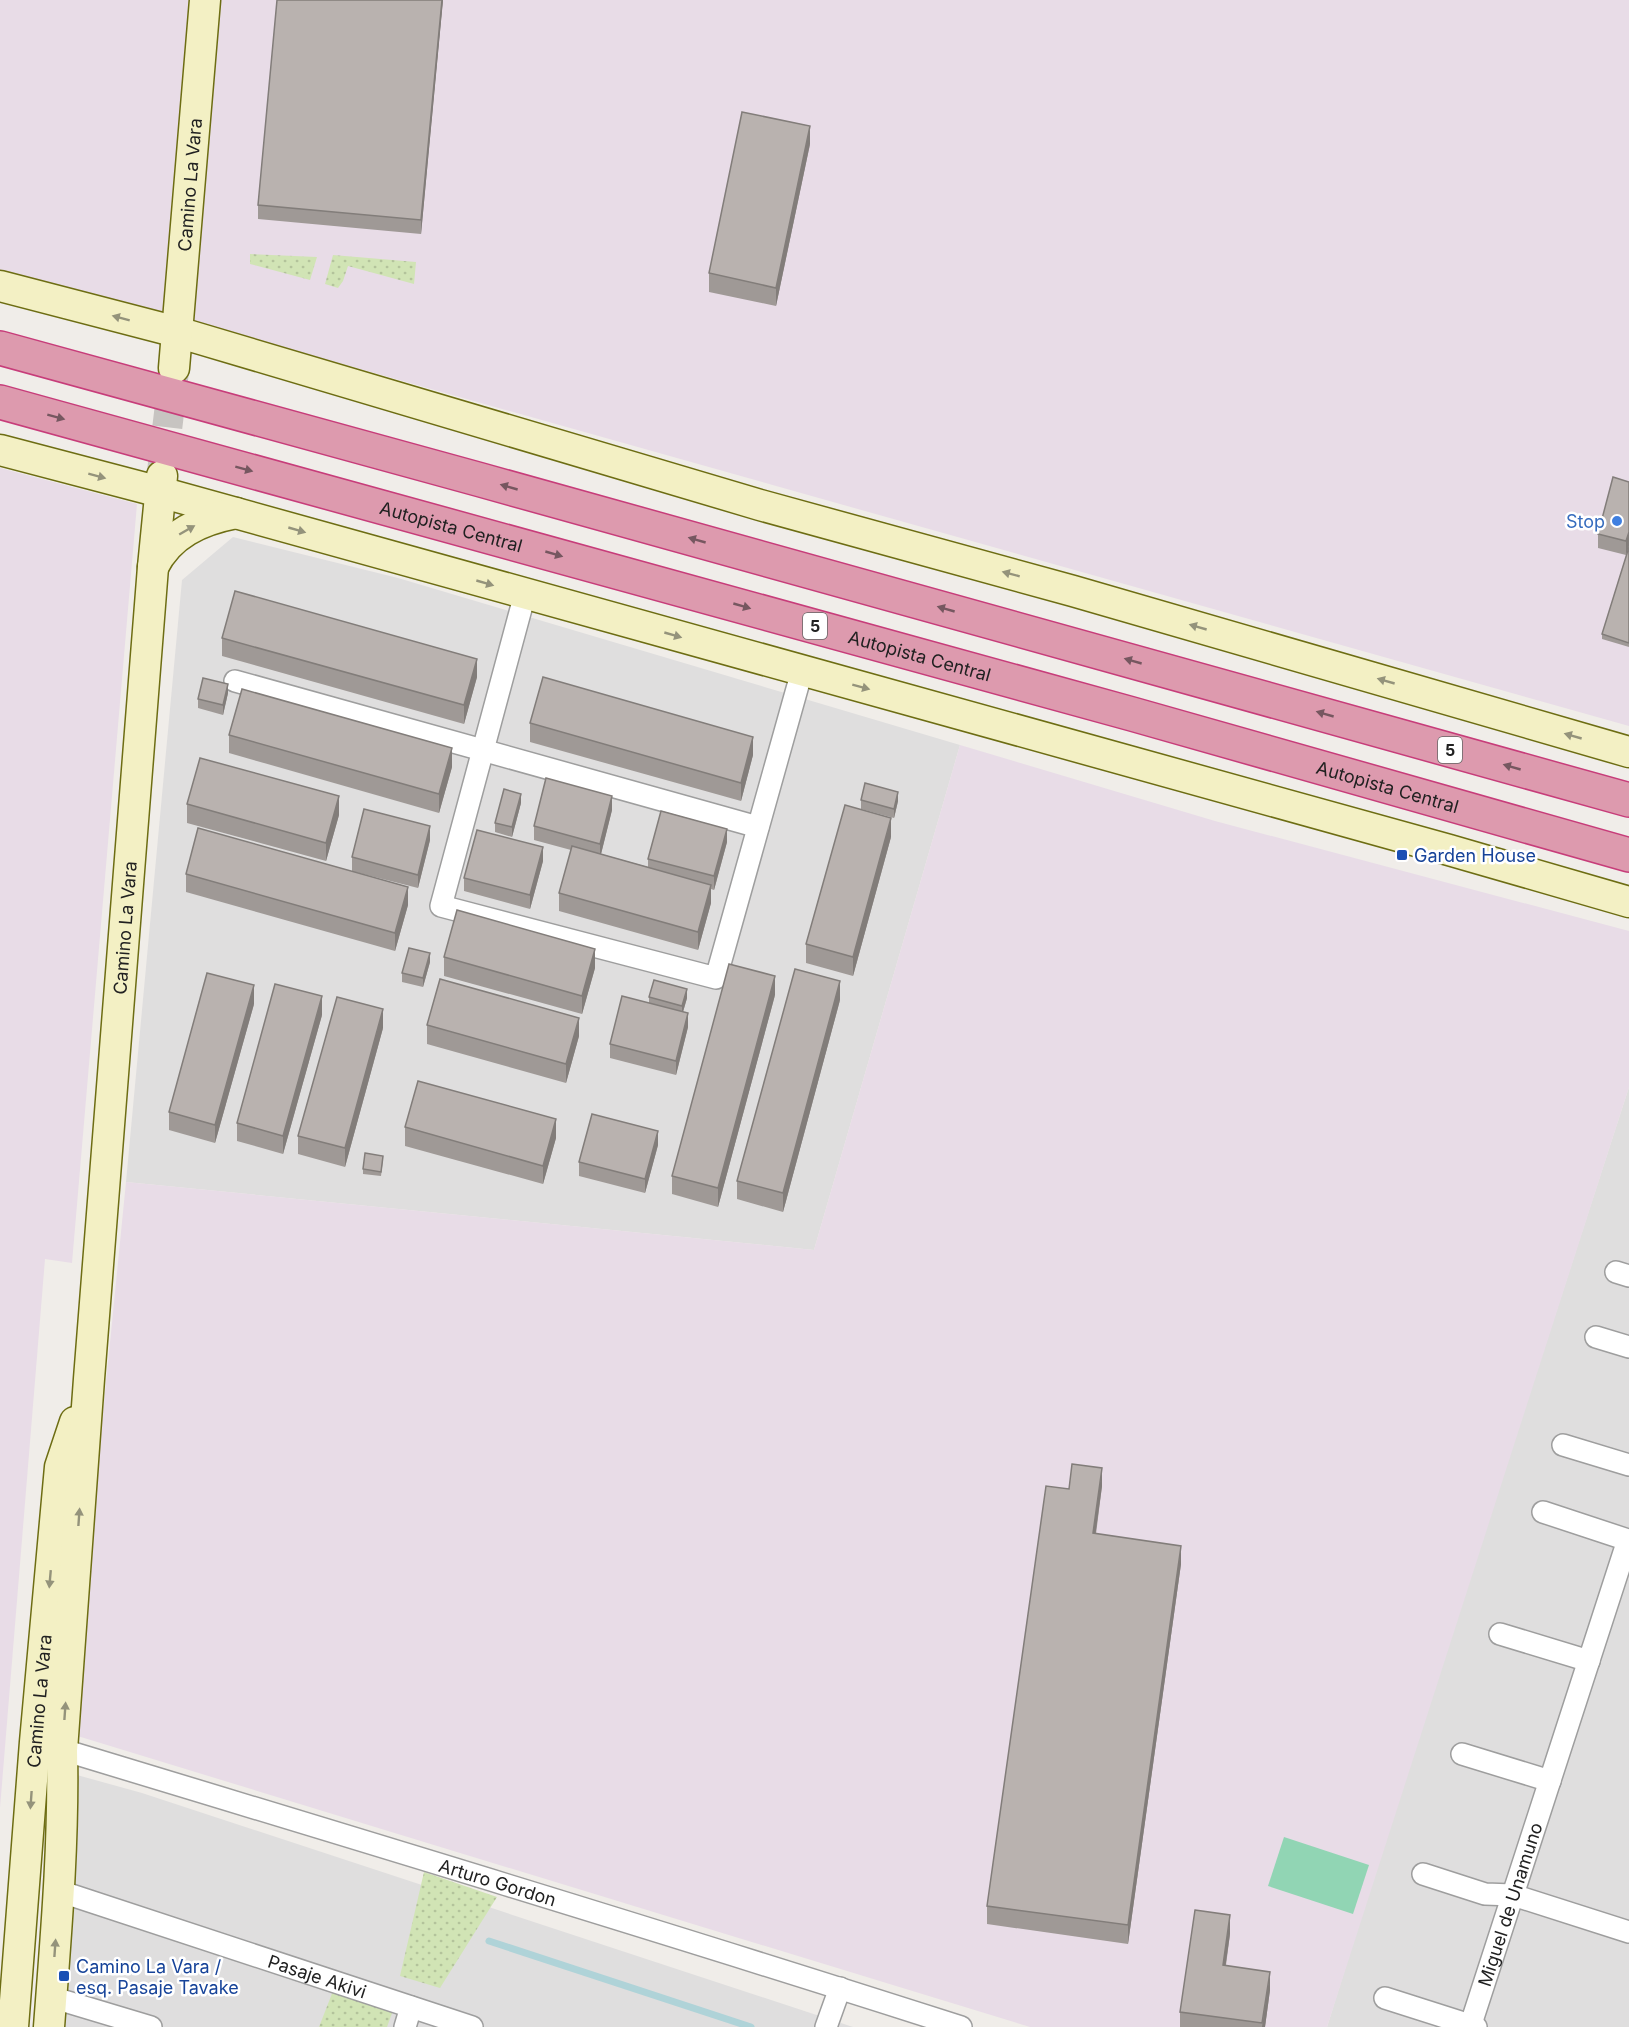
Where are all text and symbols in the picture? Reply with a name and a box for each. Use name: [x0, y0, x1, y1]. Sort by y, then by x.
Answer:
street label: Camino La Vara: [173, 117, 206, 252]
one-way arrow: [112, 312, 130, 322]
one-way arrow: [48, 413, 66, 422]
one-way arrow: [235, 464, 254, 474]
one-way arrow: [88, 471, 106, 481]
one-way arrow: [500, 482, 518, 492]
street label: Autopista Central: [377, 497, 525, 556]
place label: Stop: [1566, 511, 1605, 532]
marker: Stop: [1610, 514, 1624, 528]
one-way arrow: [179, 525, 196, 535]
one-way arrow: [288, 526, 306, 535]
one-way arrow: [688, 534, 706, 544]
one-way arrow: [545, 549, 563, 559]
one-way arrow: [1002, 569, 1020, 578]
one-way arrow: [476, 578, 494, 588]
one-way arrow: [733, 602, 751, 611]
one-way arrow: [936, 603, 955, 613]
road number: 5: [803, 613, 827, 639]
one-way arrow: [1189, 622, 1207, 631]
street label: Autopista Central: [846, 626, 993, 685]
one-way arrow: [664, 631, 682, 640]
one-way arrow: [1124, 656, 1142, 665]
one-way arrow: [1376, 676, 1394, 685]
one-way arrow: [852, 683, 870, 692]
one-way arrow: [1315, 709, 1333, 718]
one-way arrow: [1564, 731, 1582, 740]
road number: 5: [1438, 737, 1462, 763]
street label: Autopista Central: [1314, 756, 1461, 817]
one-way arrow: [1503, 762, 1521, 771]
place label: Garden House: [1414, 845, 1536, 866]
marker: Garden House: [1395, 848, 1409, 862]
street label: Camino La Vara: [109, 860, 140, 995]
one-way arrow: [74, 1507, 84, 1526]
one-way arrow: [45, 1570, 55, 1589]
street label: Camino La Vara: [23, 1633, 55, 1768]
one-way arrow: [61, 1702, 70, 1721]
one-way arrow: [26, 1791, 35, 1810]
street label: Miguel de Unamuno: [1473, 1820, 1546, 1989]
street label: Arturo Gordon: [437, 1854, 559, 1910]
one-way arrow: [50, 1938, 60, 1957]
street label: Pasaje Akivi: [265, 1950, 369, 2002]
place label: Camino La Vara / esq. Pasaje Tavake: [76, 1956, 239, 1998]
marker: Camino La Vara / esq. Pasaje Tavake: [57, 1969, 71, 1983]

